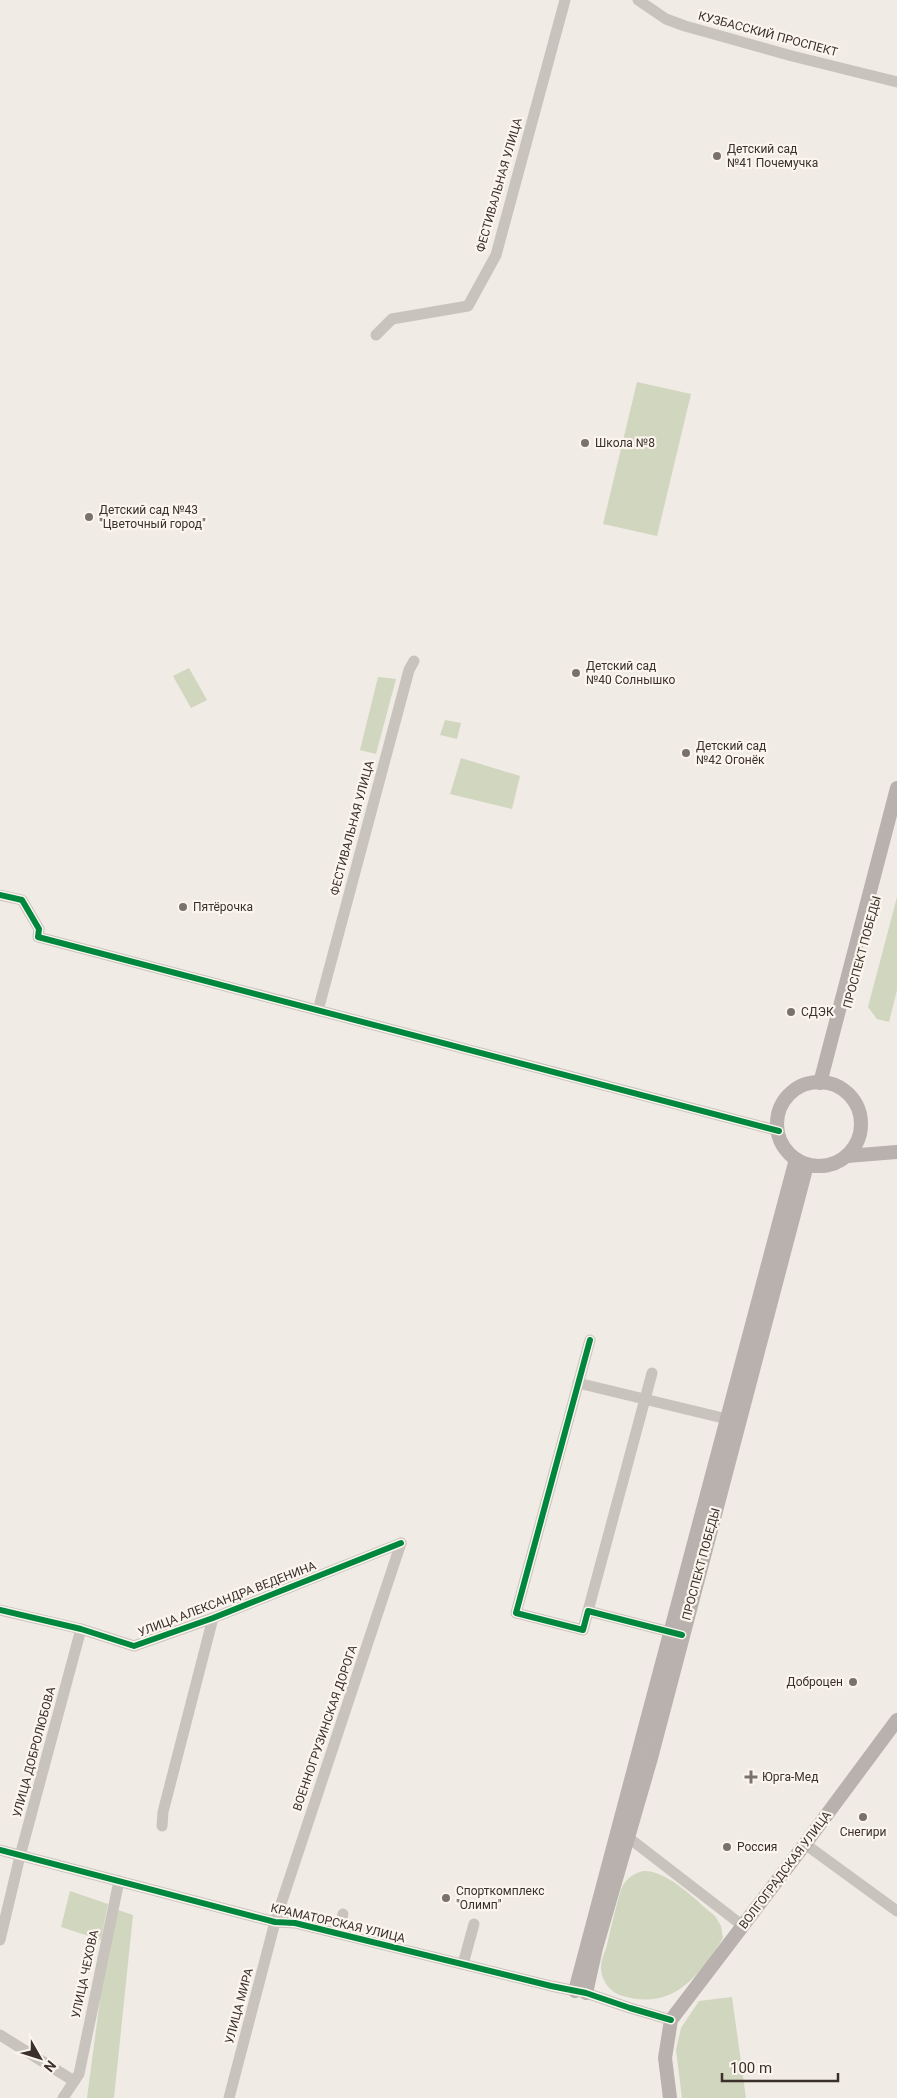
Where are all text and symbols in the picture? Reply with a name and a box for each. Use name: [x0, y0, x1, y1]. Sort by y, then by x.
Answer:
street label: КУЗБАССКИЙ ПРОСПЕКТ: [697, 8, 839, 59]
street label: ФЕСТИВАЛЬНАЯ УЛИЦА: [473, 116, 525, 254]
place label: Детский сад №41 Почемучка: [727, 142, 818, 170]
marker: Детский сад №41 Почемучка: [711, 150, 723, 162]
place label: Школа №8: [595, 436, 655, 450]
marker: Школа №8: [579, 437, 591, 449]
place label: Детский сад №43 "Цветочный город": [99, 503, 206, 531]
marker: Детский сад №43 "Цветочный город": [83, 511, 95, 523]
place label: Детский сад №40 Солнышко: [586, 659, 676, 687]
marker: Детский сад №40 Солнышко: [570, 667, 582, 679]
place label: Детский сад №42 Огонёк: [696, 739, 766, 767]
marker: Детский сад №42 Огонёк: [680, 747, 692, 759]
street label: ФЕСТИВАЛЬНАЯ УЛИЦА: [327, 759, 377, 897]
street label: ПРОСПЕКТ ПОБЕДЫ: [840, 894, 884, 1010]
place label: Пятёрочка: [193, 900, 253, 914]
marker: Пятёрочка: [177, 901, 189, 913]
place label: СДЭК: [801, 1005, 834, 1019]
marker: СДЭК: [785, 1006, 797, 1018]
street label: ПРОСПЕКТ ПОБЕДЫ: [679, 1506, 723, 1622]
street label: УЛИЦА АЛЕКСАНДРА ВЕДЕНИНА: [136, 1558, 318, 1639]
street label: ВОЕННОГРУЗИНСКАЯ ДОРОГА: [290, 1643, 360, 1813]
place label: Доброцен: [787, 1675, 843, 1689]
marker: Доброцен: [847, 1676, 859, 1688]
street label: УЛИЦА ДОБРОЛЮБОВА: [10, 1685, 58, 1819]
marker: Юрга-Мед: [744, 1770, 758, 1784]
place label: Юрга-Мед: [762, 1770, 818, 1784]
street label: ВОЛГОГРАДСКАЯ УЛИЦА: [736, 1808, 834, 1932]
marker: Снегири: [857, 1811, 869, 1823]
place label: Снегири: [840, 1825, 886, 1839]
place label: Россия: [737, 1840, 777, 1854]
marker: Россия: [721, 1841, 733, 1853]
place label: Спорткомплекс "Олимп": [456, 1884, 545, 1912]
marker: Спорткомплекс "Олимп": [440, 1892, 452, 1904]
street label: КРАМАТОРСКАЯ УЛИЦА: [269, 1901, 407, 1945]
street label: УЛИЦА ЧЕХОВА: [69, 1928, 101, 2019]
street label: УЛИЦА МИРА: [222, 1967, 256, 2045]
north arrow: [15, 2033, 65, 2083]
scale bar: [722, 2050, 838, 2082]
text: N: [41, 2057, 59, 2075]
text: 100 m: [730, 2059, 772, 2077]

